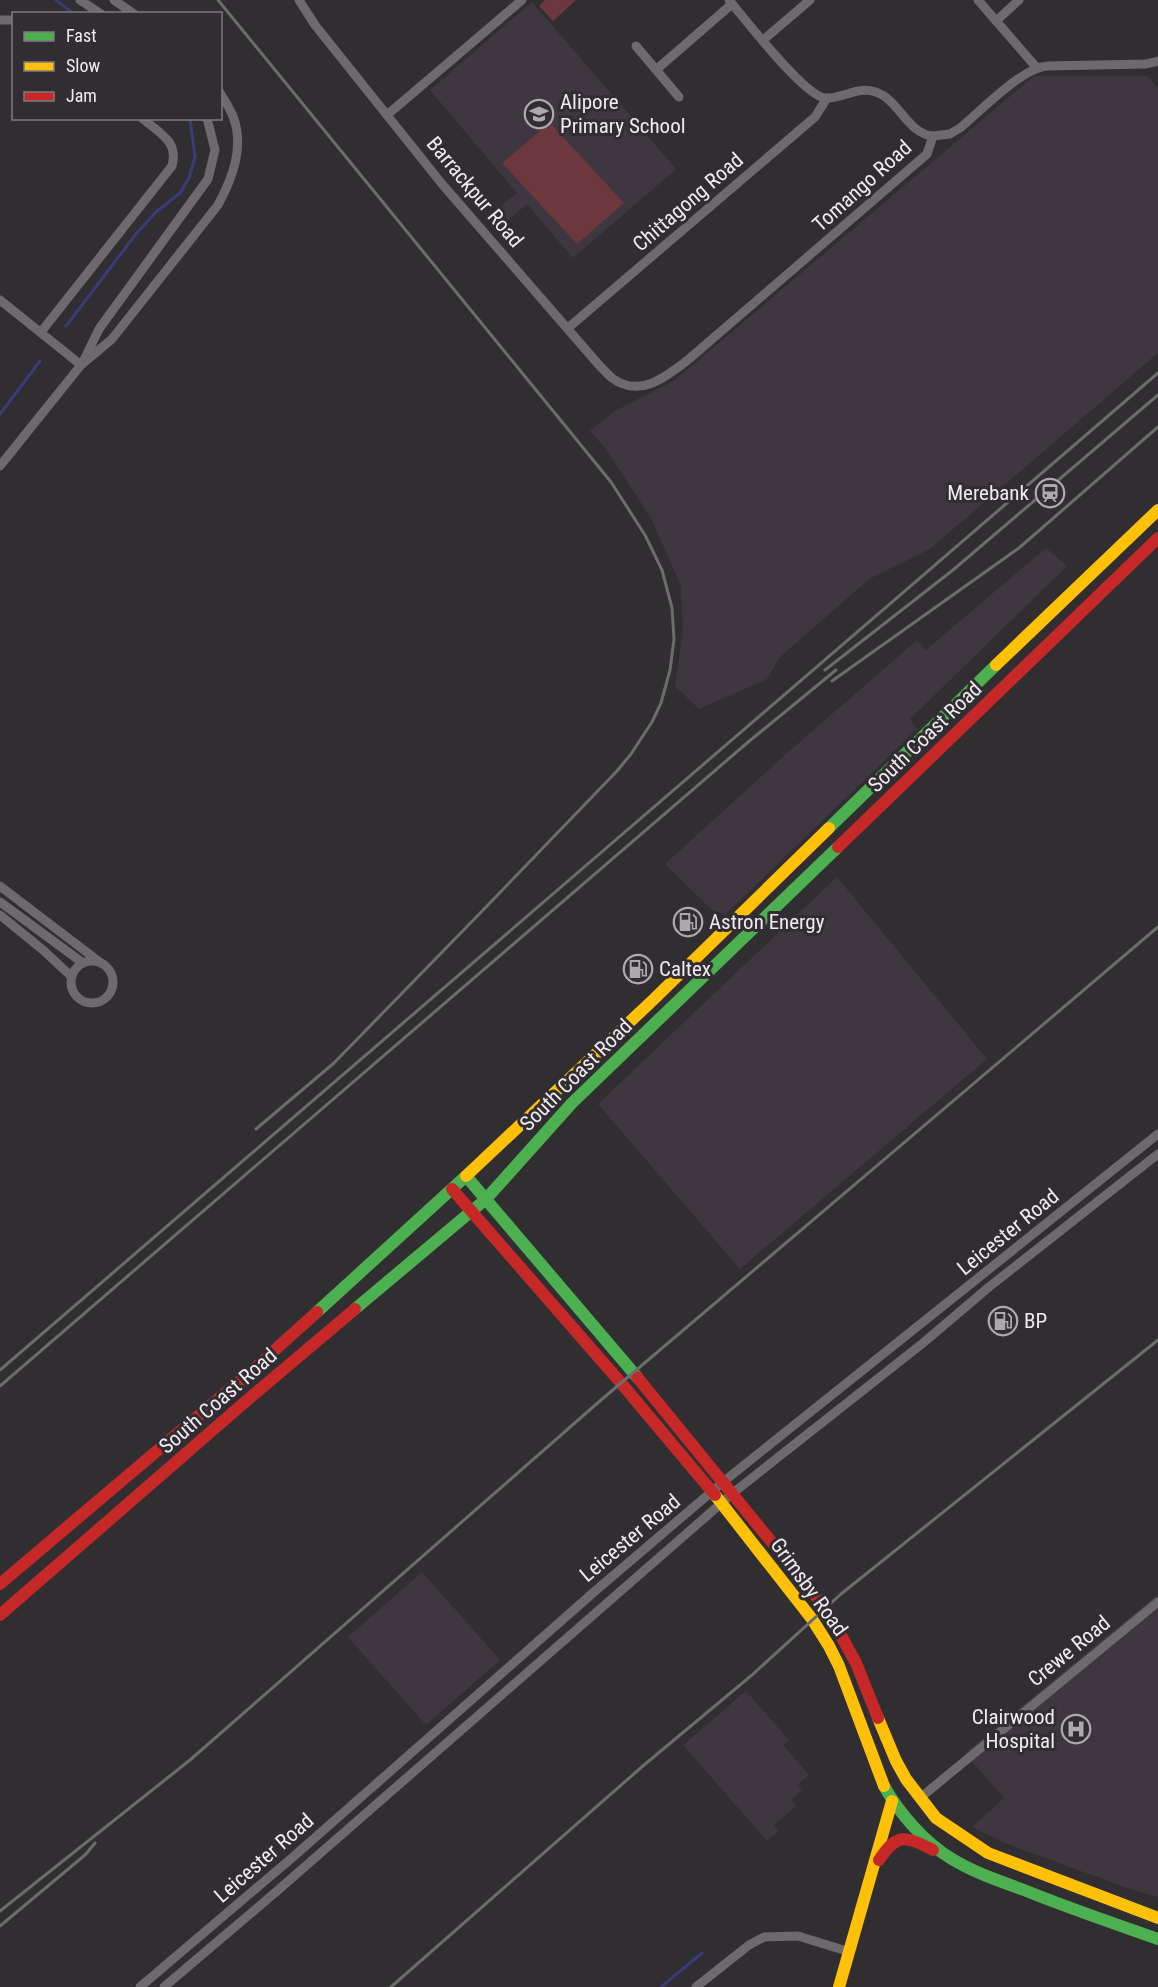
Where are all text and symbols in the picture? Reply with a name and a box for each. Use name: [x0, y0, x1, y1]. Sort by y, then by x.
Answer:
legend: [12, 12, 222, 120]
text: Fast: [66, 25, 97, 46]
text: Slow: [66, 55, 101, 76]
text: Jam: [66, 85, 97, 106]
place label: Alipore Primary School: [560, 90, 686, 138]
school or university icon: Alipore Primary School: [523, 98, 555, 130]
street label: Barrackpur Road: [422, 132, 528, 252]
street label: Tomango Road: [808, 135, 916, 237]
street label: Chittagong Road: [628, 148, 748, 256]
station icon: Merebank: [1034, 477, 1066, 509]
place label: Merebank: [947, 481, 1030, 505]
street label: South Coast Road: [863, 677, 987, 797]
fuel station icon: Astron Energy: [672, 906, 704, 938]
place label: Astron Energy: [709, 910, 825, 934]
fuel station icon: Caltex: [622, 953, 654, 985]
place label: Caltex: [659, 957, 711, 981]
street label: South Coast Road: [515, 1014, 637, 1136]
street label: Leicester Road: [953, 1184, 1063, 1280]
fuel station icon: BP: [987, 1305, 1019, 1337]
place label: BP: [1024, 1309, 1047, 1333]
street label: South Coast Road: [154, 1343, 282, 1459]
street label: Leicester Road: [575, 1489, 685, 1587]
street label: Grimsby Road: [765, 1533, 853, 1641]
street label: Crewe Road: [1023, 1611, 1115, 1691]
place label: Clairwood Hospital: [972, 1705, 1055, 1753]
hospital icon: Clairwood Hospital: [1060, 1713, 1092, 1745]
street label: Leicester Road: [210, 1809, 318, 1907]

